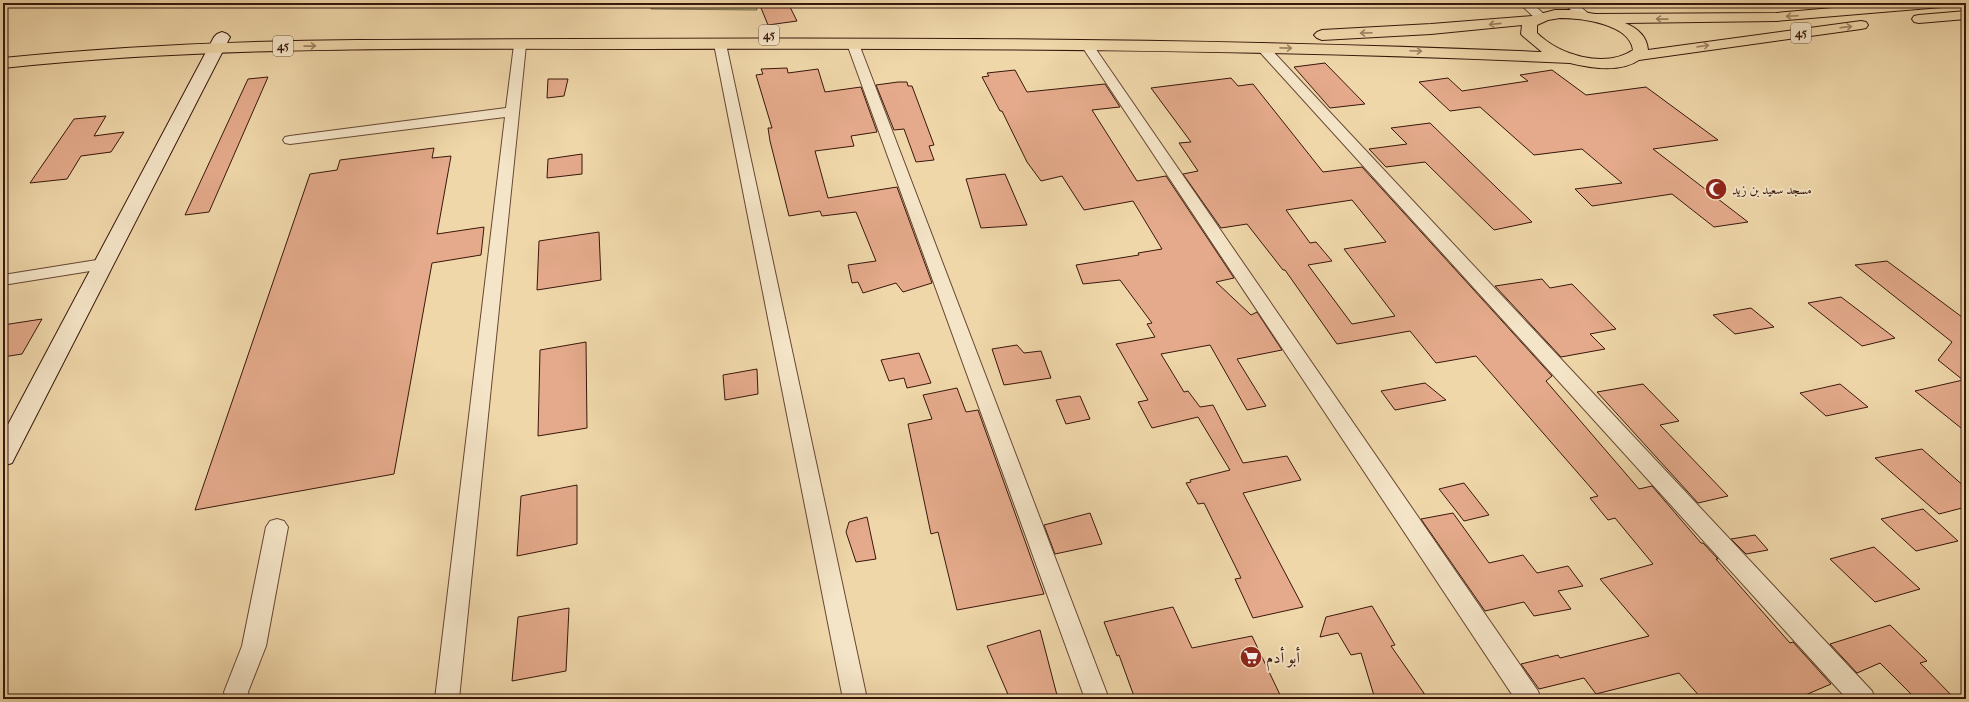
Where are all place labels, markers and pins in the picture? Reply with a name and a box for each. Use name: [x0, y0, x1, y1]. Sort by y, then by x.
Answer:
mosque icon: مسجد سعيد بن زيد: [1703, 176, 1729, 202]
place label: مسجد سعيد بن زيد: [1732, 182, 1812, 198]
supermarket icon: أبو أدم: [1238, 644, 1264, 670]
place label: أبو أدم: [1266, 646, 1300, 672]

